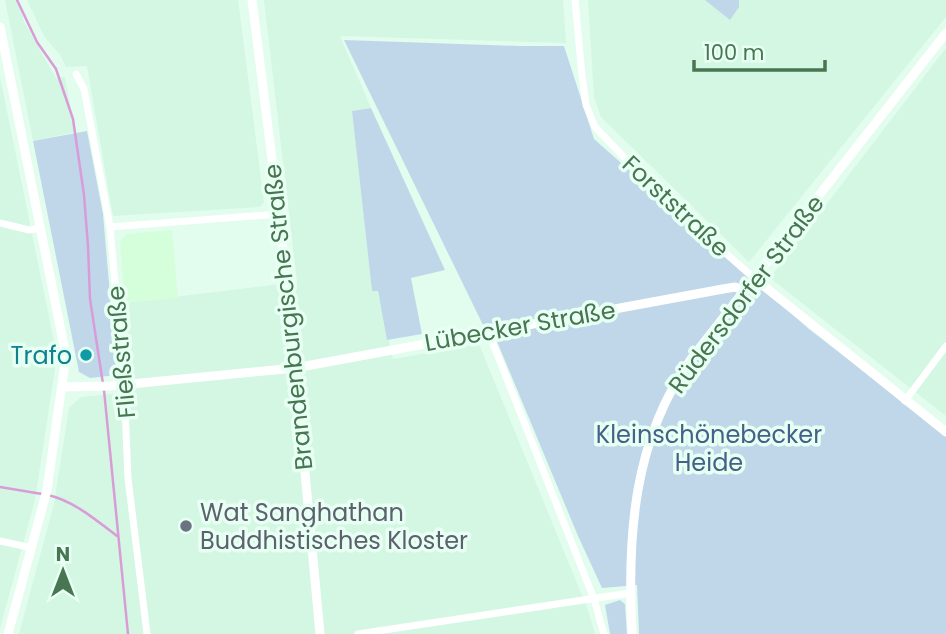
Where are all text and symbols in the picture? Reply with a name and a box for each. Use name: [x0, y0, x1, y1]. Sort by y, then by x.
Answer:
scale bar: [694, 28, 825, 72]
text: 100 m: [704, 38, 764, 67]
street label: Forststraße: [615, 148, 737, 264]
street label: Brandenburgische Straße: [256, 162, 320, 472]
street label: Rüdersdorfer Straße: [660, 188, 832, 400]
street label: Fließstraße: [99, 284, 143, 420]
street label: Lübecker Straße: [422, 293, 618, 359]
place label: Trafo: [11, 339, 72, 372]
marker: Trafo: [78, 347, 94, 363]
park label: Kleinschönebecker Heide: [596, 418, 822, 479]
place label: Wat Sanghathan Buddhistisches Kloster: [200, 496, 468, 557]
marker: Wat Sanghathan Buddhistisches Kloster: [178, 518, 194, 534]
north arrow: [28, 536, 98, 606]
text: N: [56, 541, 70, 568]

